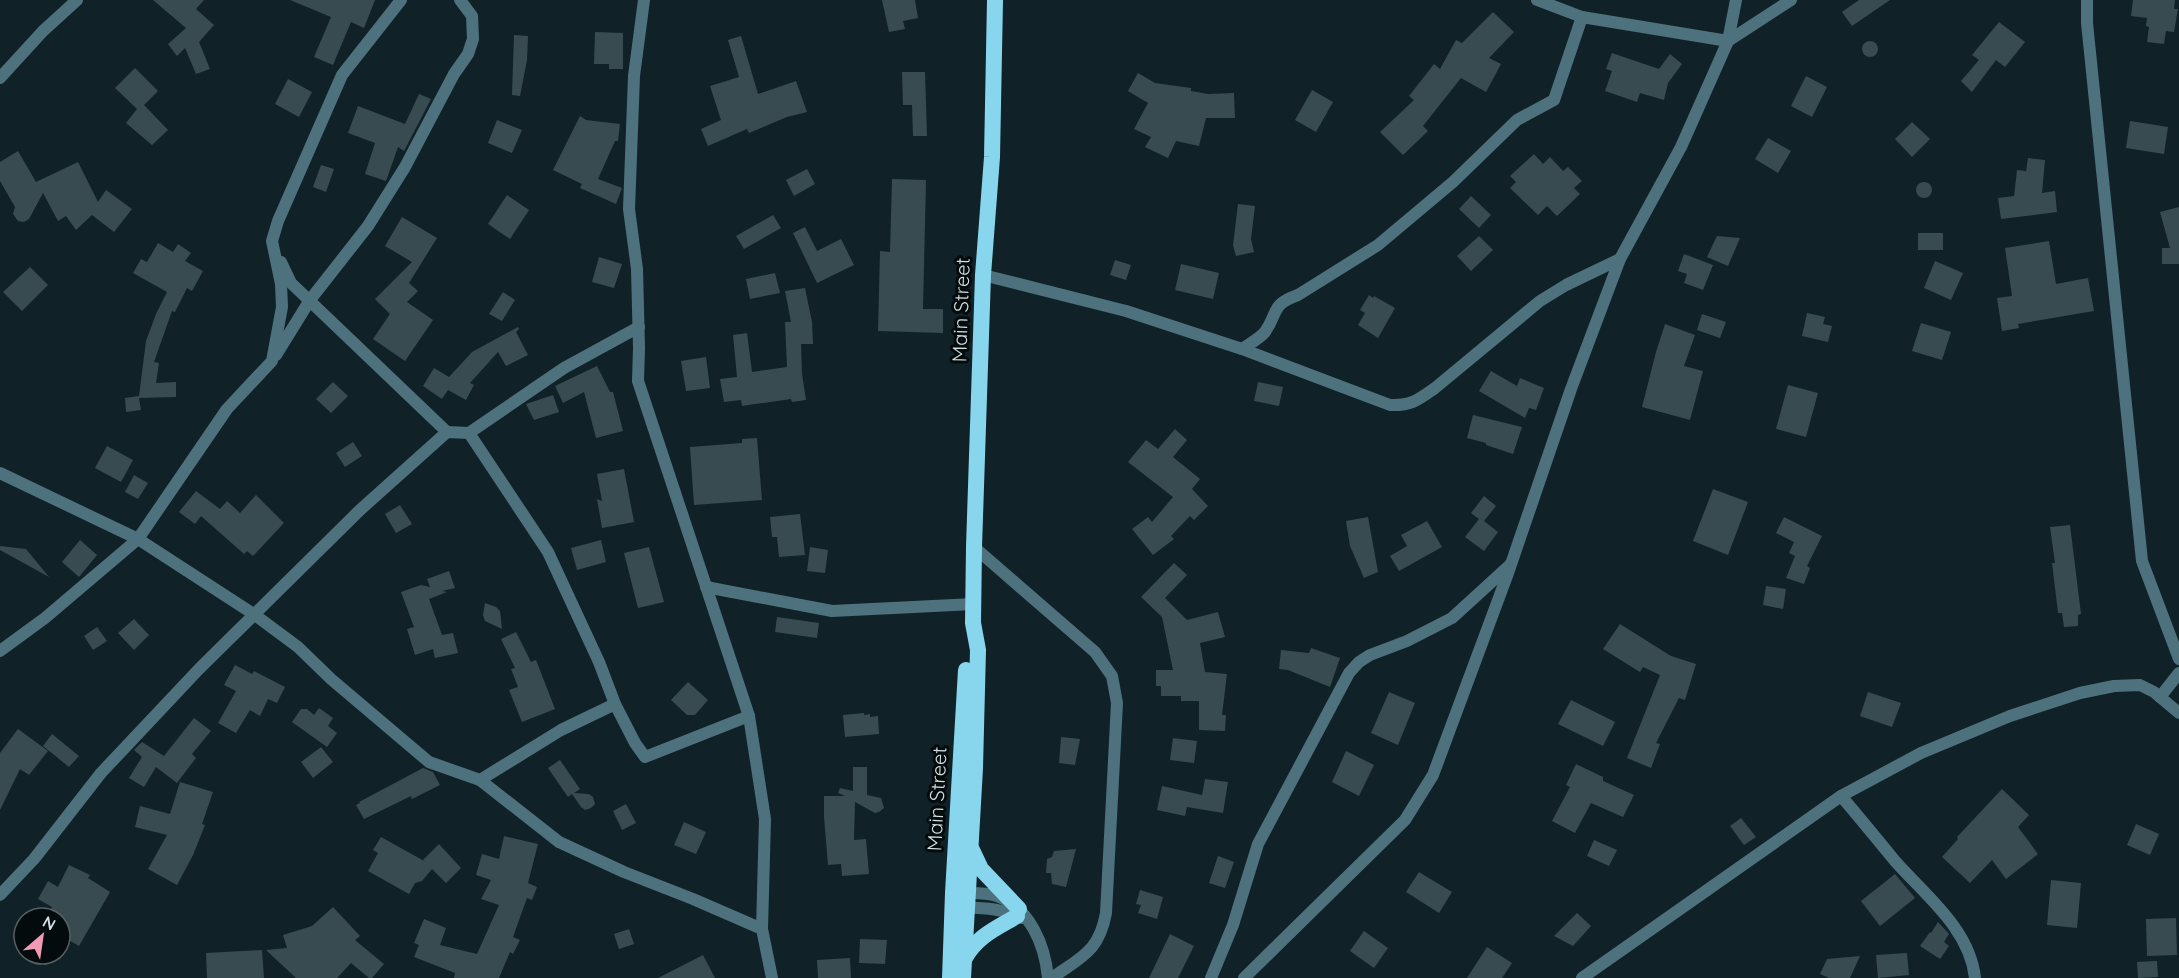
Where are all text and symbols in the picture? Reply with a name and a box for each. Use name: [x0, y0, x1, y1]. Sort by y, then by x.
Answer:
street label: Main Street: [946, 257, 975, 363]
street label: Main Street: [921, 746, 952, 852]
north arrow: [12, 906, 72, 966]
text: N: [39, 911, 59, 934]

